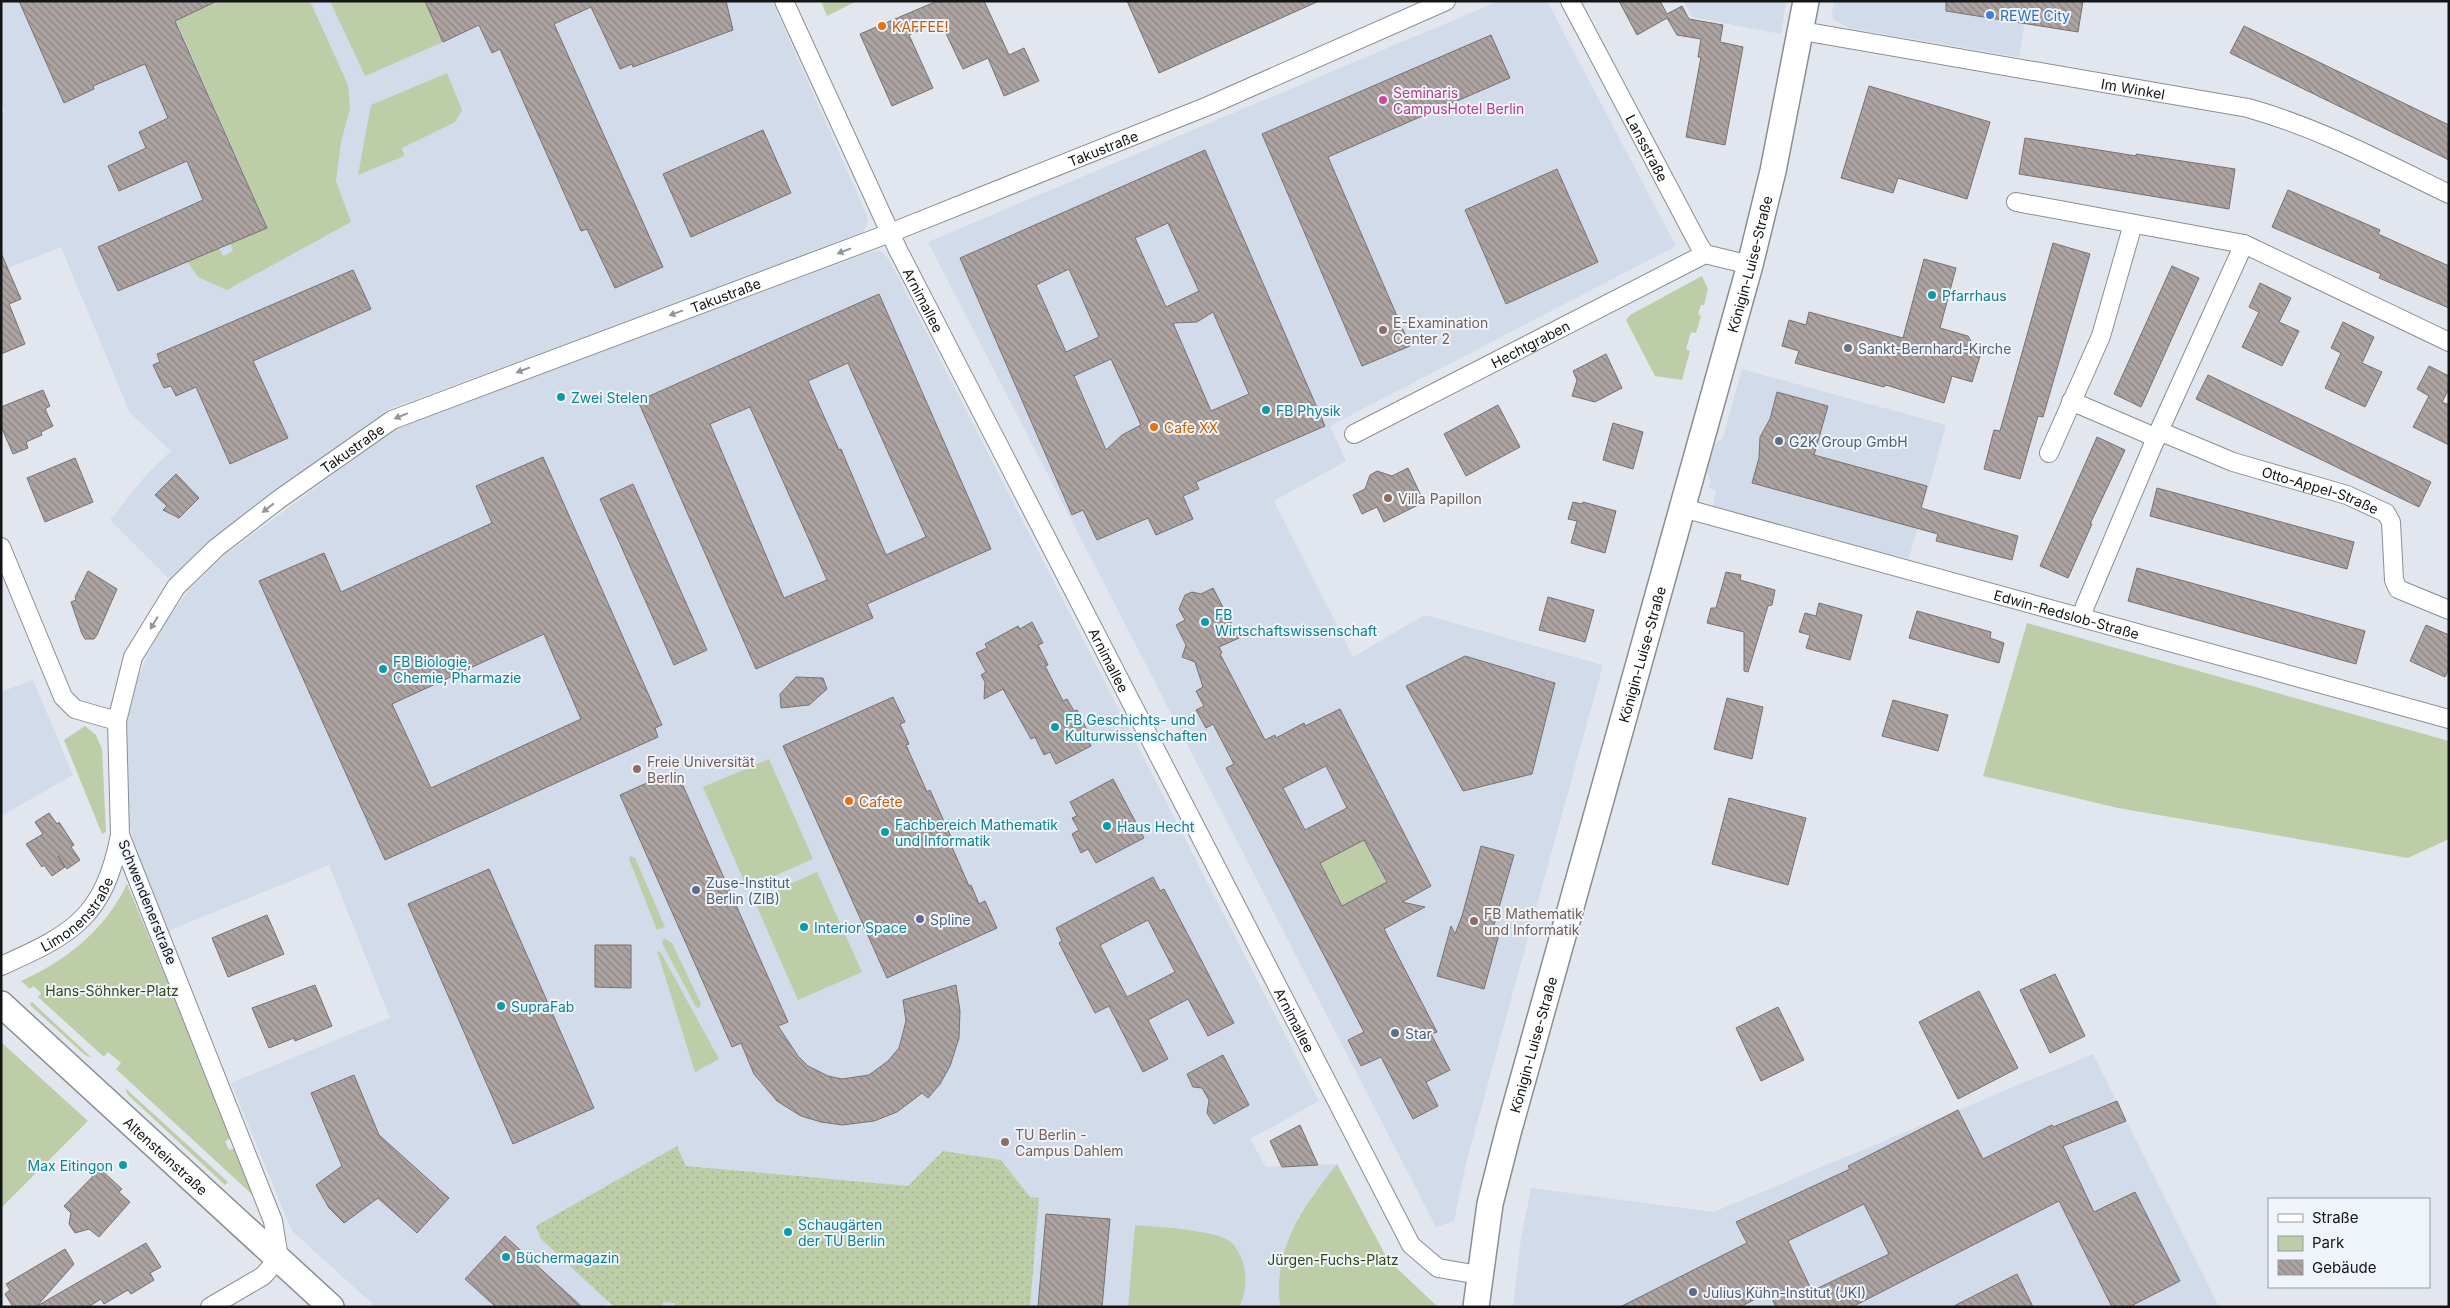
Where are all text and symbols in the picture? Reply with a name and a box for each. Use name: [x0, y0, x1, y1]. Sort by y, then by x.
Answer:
place label: REWE City: [2000, 7, 2070, 24]
marker: REWE City: [1984, 9, 1996, 21]
place label: KAFFEE!: [892, 18, 948, 35]
marker: KAFFEE!: [876, 20, 888, 32]
street label: Im Winkel: [2100, 74, 2166, 102]
place label: Seminaris CampusHotel Berlin: [1393, 84, 1524, 117]
marker: Seminaris CampusHotel Berlin: [1377, 94, 1389, 106]
street label: Lansstraße: [1623, 111, 1672, 184]
street label: Takustraße: [1065, 126, 1140, 170]
street label: Königin-Luise-Straße: [1723, 194, 1775, 334]
one-way arrow: [837, 248, 852, 255]
street label: Arnimallee: [900, 265, 947, 335]
street label: Takustraße: [688, 274, 763, 316]
place label: Pfarrhaus: [1942, 287, 2007, 304]
marker: Pfarrhaus: [1926, 289, 1938, 301]
one-way arrow: [668, 309, 683, 317]
place label: E-Examination Center 2: [1393, 314, 1488, 347]
street label: Hechtgraben: [1488, 316, 1572, 371]
marker: E-Examination Center 2: [1377, 324, 1389, 336]
place label: Sankt-Bernhard-Kirche: [1858, 340, 2011, 357]
marker: Sankt-Bernhard-Kirche: [1842, 342, 1854, 354]
one-way arrow: [515, 366, 530, 374]
place label: Zwei Stelen: [571, 389, 648, 406]
marker: Zwei Stelen: [555, 391, 567, 403]
place label: FB Physik: [1276, 402, 1341, 419]
marker: FB Physik: [1260, 404, 1272, 416]
one-way arrow: [393, 412, 408, 420]
place label: Cafe XX: [1164, 419, 1219, 436]
street label: Takustraße: [317, 420, 387, 476]
marker: Cafe XX: [1148, 421, 1160, 433]
place label: G2K Group GmbH: [1789, 433, 1908, 450]
marker: G2K Group GmbH: [1773, 435, 1785, 447]
street label: Otto-Appel-Straße: [2260, 462, 2382, 517]
place label: Villa Papillon: [1398, 490, 1482, 507]
marker: Villa Papillon: [1382, 492, 1394, 504]
one-way arrow: [261, 503, 274, 514]
street label: Königin-Luise-Straße: [1614, 584, 1669, 725]
street label: Edwin-Redslob-Straße: [1992, 586, 2141, 642]
place label: FB Wirtschaftswissenschaft: [1215, 606, 1377, 639]
one-way arrow: [150, 616, 159, 629]
marker: FB Wirtschaftswissenschaft: [1199, 616, 1211, 628]
street label: Arnimallee: [1086, 625, 1133, 695]
place label: FB Biologie, Chemie, Pharmazie: [393, 653, 521, 686]
marker: FB Biologie, Chemie, Pharmazie: [377, 663, 389, 675]
place label: FB Geschichts- und Kulturwissenschaften: [1065, 711, 1207, 744]
marker: FB Geschichts- und Kulturwissenschaften: [1049, 721, 1061, 733]
place label: Freie Universität Berlin: [647, 753, 755, 786]
marker: Freie Universität Berlin: [631, 763, 643, 775]
place label: Cafete: [859, 793, 903, 810]
marker: Cafete: [843, 795, 855, 807]
place label: Fachbereich Mathematik und Informatik: [895, 816, 1058, 849]
place label: Haus Hecht: [1117, 818, 1195, 835]
marker: Haus Hecht: [1101, 820, 1113, 832]
marker: Fachbereich Mathematik und Informatik: [879, 826, 891, 838]
street label: Schwendenerstraße: [115, 837, 181, 967]
street label: Limonenstraße: [37, 874, 116, 954]
place label: Zuse-Institut Berlin (ZIB): [706, 874, 790, 907]
marker: Zuse-Institut Berlin (ZIB): [690, 884, 702, 896]
place label: FB Mathematik und Informatik: [1484, 905, 1583, 938]
place label: Spline: [930, 911, 971, 928]
marker: Spline: [914, 913, 926, 925]
marker: FB Mathematik und Informatik: [1468, 915, 1480, 927]
place label: Interior Space: [814, 919, 907, 936]
marker: Interior Space: [798, 921, 810, 933]
street label: Königin-Luise-Straße: [1506, 974, 1560, 1115]
park label: Hans-Söhnker-Platz: [45, 982, 179, 999]
street label: Arnimallee: [1271, 985, 1319, 1055]
place label: SupraFab: [511, 998, 574, 1015]
marker: SupraFab: [495, 1000, 507, 1012]
place label: Star: [1405, 1025, 1432, 1042]
marker: Star: [1389, 1027, 1401, 1039]
street label: Altensteinstraße: [121, 1113, 211, 1198]
place label: TU Berlin - Campus Dahlem: [1015, 1126, 1124, 1159]
marker: TU Berlin - Campus Dahlem: [999, 1136, 1011, 1148]
place label: Max Eitingon: [28, 1157, 113, 1174]
marker: Max Eitingon: [117, 1159, 129, 1171]
legend: [2268, 1198, 2430, 1288]
text: Straße: [2312, 1208, 2359, 1227]
place label: Schaugärten der TU Berlin: [798, 1216, 885, 1249]
marker: Schaugärten der TU Berlin: [782, 1226, 794, 1238]
text: Park: [2312, 1233, 2345, 1252]
place label: Büchermagazin: [516, 1249, 619, 1266]
marker: Büchermagazin: [500, 1251, 512, 1263]
park label: Jürgen-Fuchs-Platz: [1267, 1251, 1399, 1268]
text: Gebäude: [2312, 1258, 2377, 1277]
place label: Julius Kühn-Institut (JKI): [1703, 1284, 1866, 1301]
marker: Julius Kühn-Institut (JKI): [1687, 1286, 1699, 1298]

